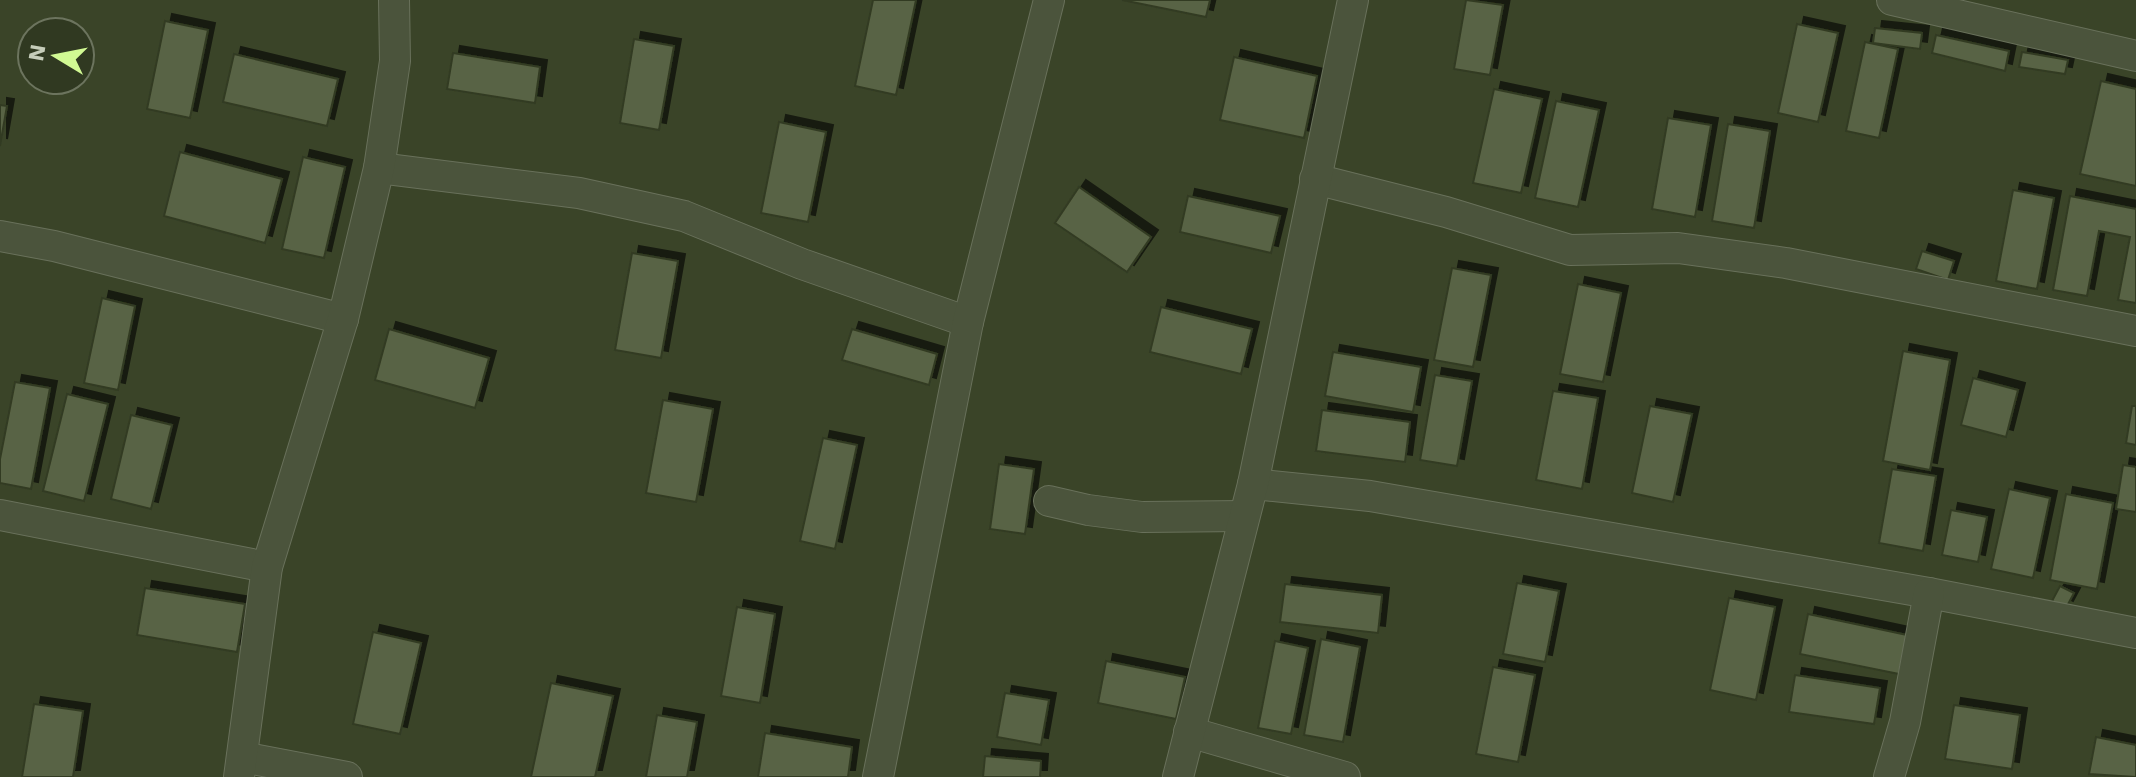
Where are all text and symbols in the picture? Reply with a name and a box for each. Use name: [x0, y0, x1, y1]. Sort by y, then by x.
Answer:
north arrow: [16, 16, 96, 96]
text: N: [23, 42, 51, 63]

